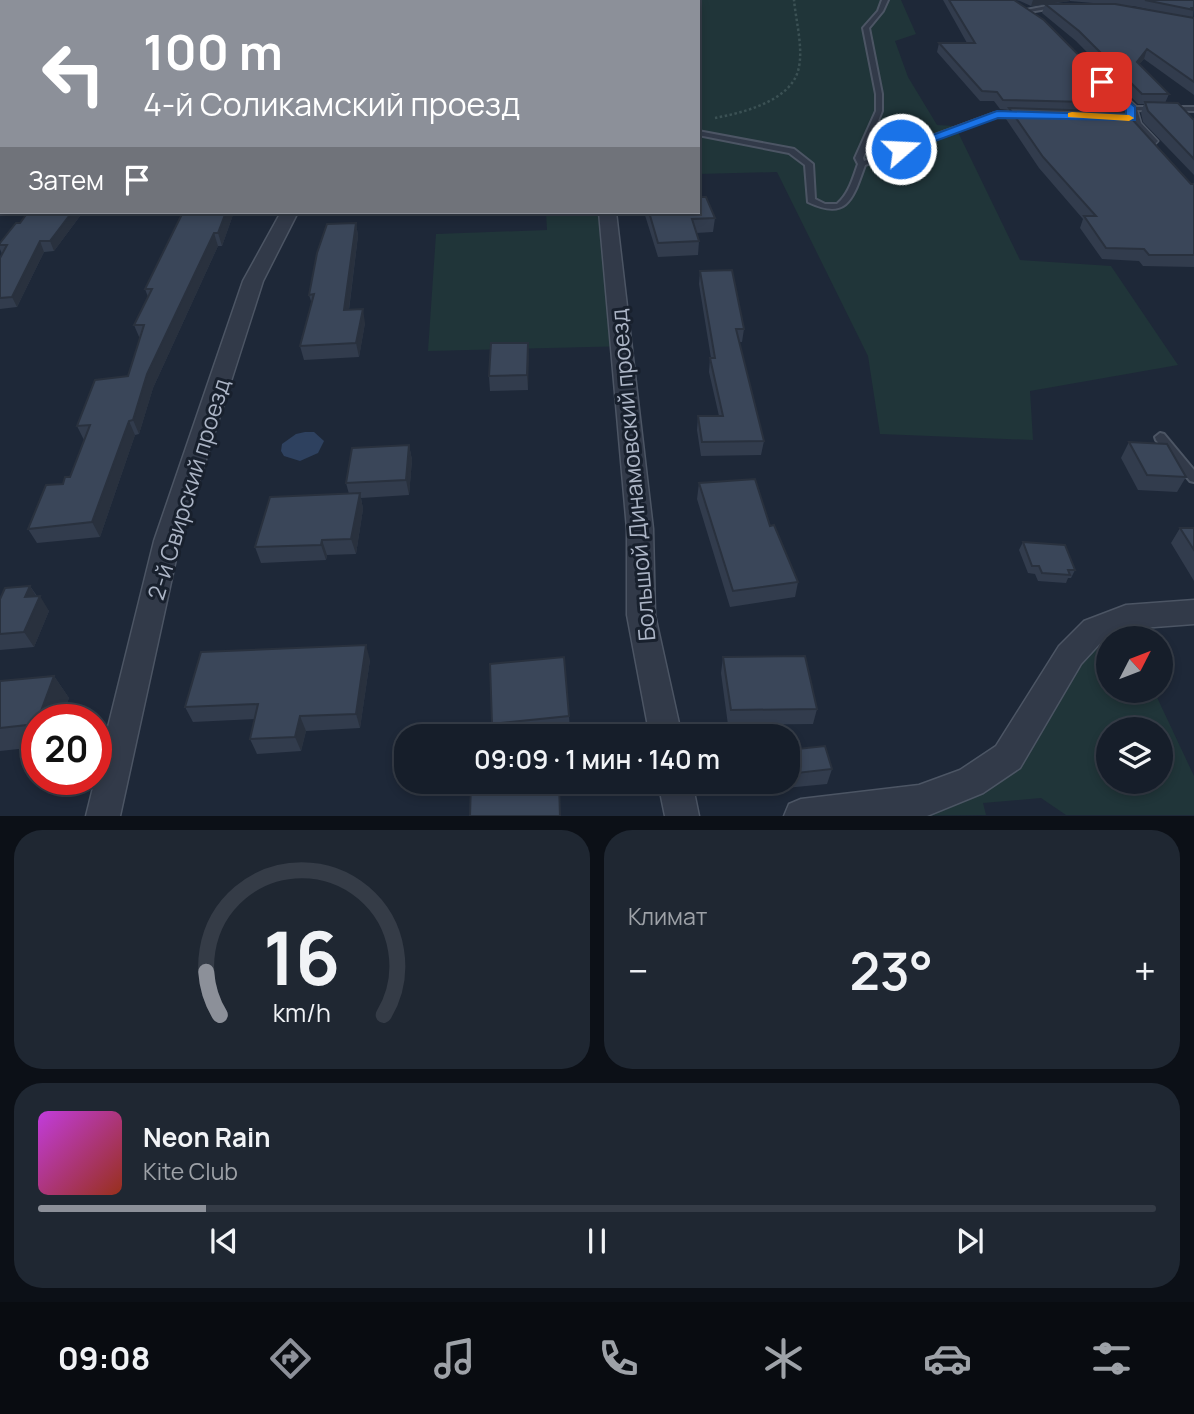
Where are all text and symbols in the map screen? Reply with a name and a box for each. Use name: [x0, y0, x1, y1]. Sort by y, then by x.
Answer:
text: 100 m: [143, 18, 283, 85]
icon: left: [28, 28, 119, 119]
pin: [1072, 52, 1132, 112]
icon: arrive: [1083, 63, 1121, 101]
text: 4-й Соликамский проезд: [143, 82, 520, 126]
position arrow: [864, 112, 938, 186]
icon: arrive: [118, 161, 156, 199]
text: Затем: [28, 162, 104, 198]
street label: Большой Динамовский проезд: [602, 307, 662, 642]
street label: 2-й Свирский проезд: [139, 374, 237, 603]
north arrow: [1096, 626, 1172, 704]
map controls: [1096, 626, 1173, 794]
speed limit sign: 20: [21, 704, 112, 795]
button: layers: [1096, 717, 1173, 794]
text: 09:09 · 1 мин · 140 m: [474, 741, 720, 777]
text: Климат: [628, 900, 707, 932]
text: 16: [263, 908, 341, 1008]
text: 23°: [849, 935, 933, 1006]
text: −: [628, 944, 649, 996]
text: +: [1134, 944, 1156, 996]
text: km/h: [273, 995, 331, 1030]
text: Neon Rain: [143, 1119, 271, 1155]
text: Kite Club: [143, 1155, 238, 1187]
icon: previous: [205, 1222, 243, 1260]
icon: pause: [578, 1222, 616, 1260]
icon: next: [951, 1222, 989, 1260]
icon: directions: [266, 1334, 315, 1383]
icon: music: [430, 1334, 479, 1383]
icon: phone: [594, 1334, 643, 1383]
icon: climate: [759, 1334, 808, 1383]
icon: car: [923, 1334, 972, 1383]
icon: filters: [1087, 1334, 1136, 1383]
text: 09:08: [58, 1336, 150, 1380]

